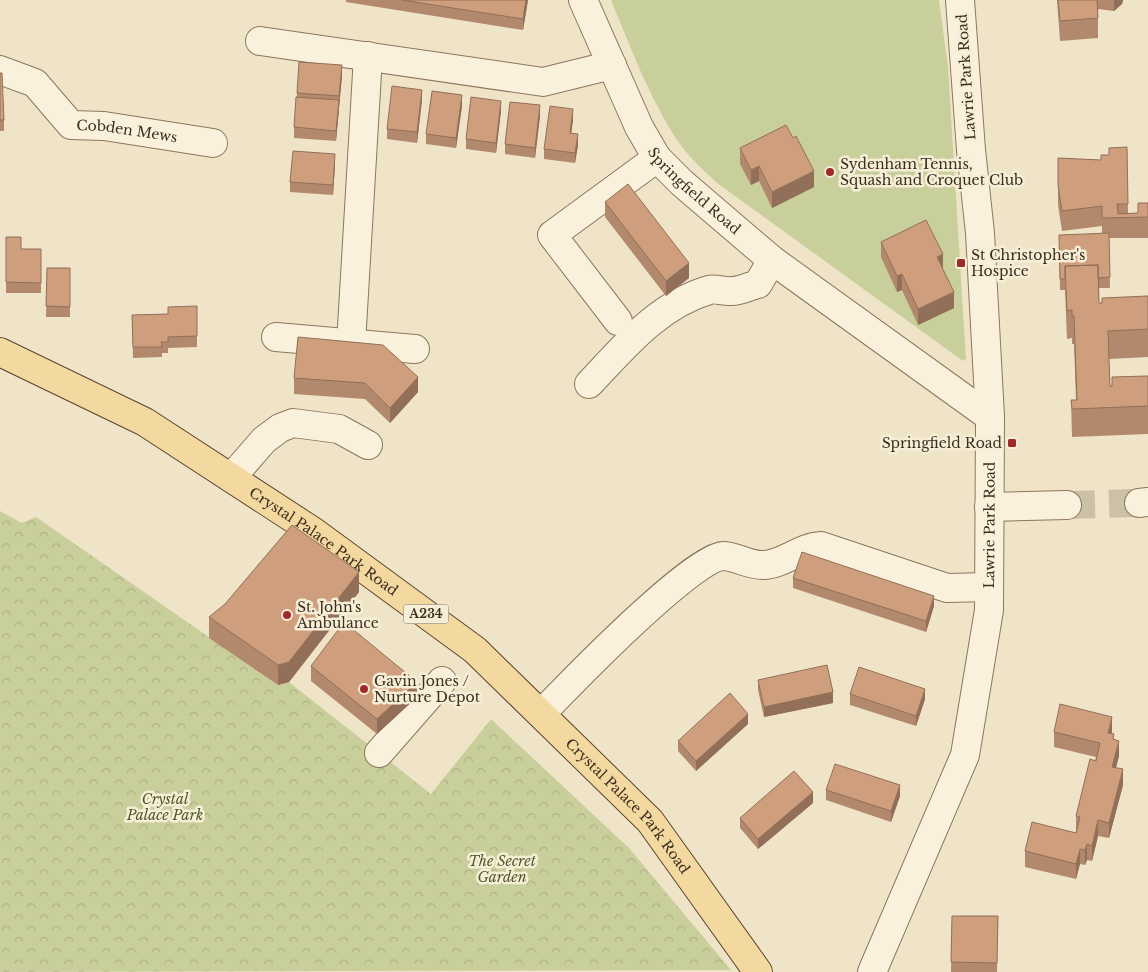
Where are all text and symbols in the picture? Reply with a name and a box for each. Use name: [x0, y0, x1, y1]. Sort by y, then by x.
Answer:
street label: Lawrie Park Road: [953, 13, 979, 141]
street label: Cobden Mews: [76, 116, 179, 146]
street label: Springfield Road: [644, 144, 745, 238]
place label: Sydenham Tennis, Squash and Croquet Club: [840, 155, 1023, 189]
marker: Sydenham Tennis, Squash and Croquet Club: [824, 166, 836, 178]
place label: St Christopher's Hospice: [971, 246, 1085, 280]
marker: St Christopher's Hospice: [955, 257, 967, 269]
place label: Springfield Road: [882, 434, 1003, 452]
marker: Springfield Road: [1006, 437, 1018, 449]
street label: Lawrie Park Road: [980, 461, 999, 589]
street label: Crystal Palace Park Road: [246, 483, 402, 600]
place label: St. John's Ambulance: [296, 598, 379, 632]
road number: A234: [404, 604, 448, 624]
marker: St. John's Ambulance: [281, 609, 293, 621]
place label: Gavin Jones / Nurture Depot: [374, 672, 481, 706]
marker: Gavin Jones / Nurture Depot: [358, 683, 370, 695]
street label: Crystal Palace Park Road: [562, 734, 694, 878]
park label: Crystal Palace Park: [126, 790, 203, 824]
park label: The Secret Garden: [468, 852, 537, 886]

